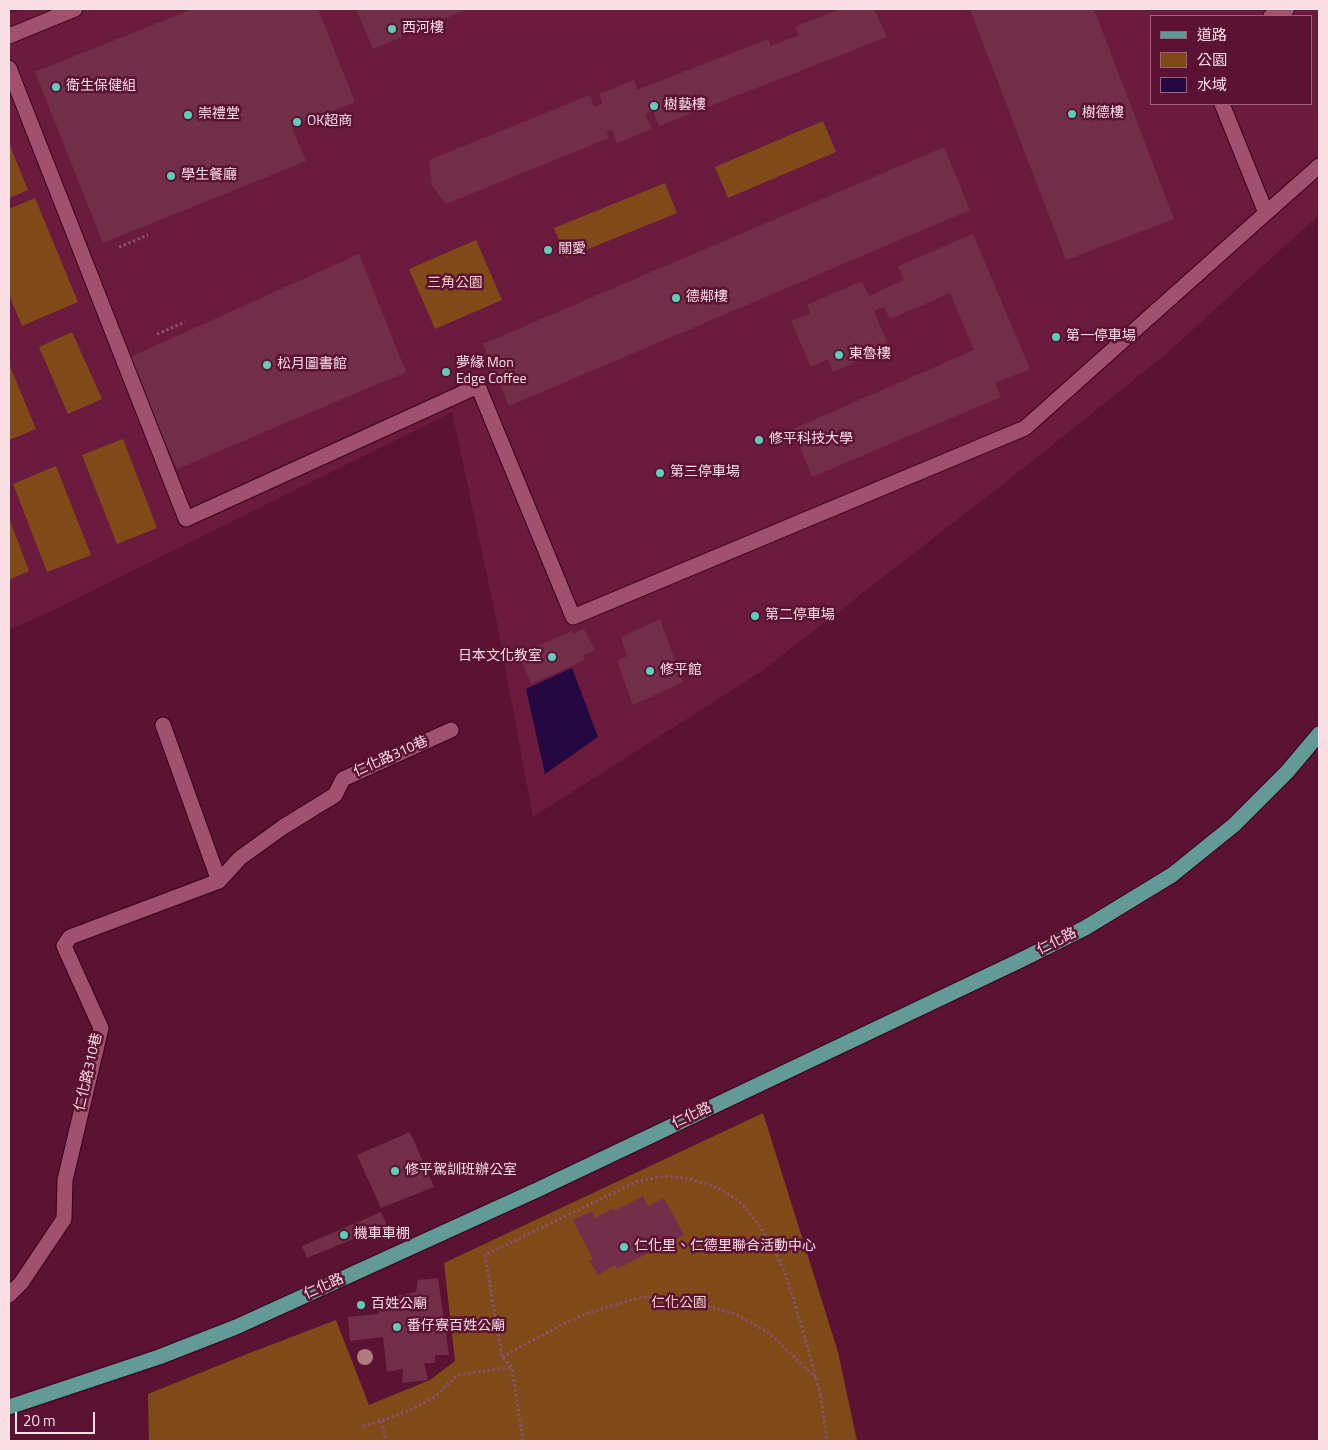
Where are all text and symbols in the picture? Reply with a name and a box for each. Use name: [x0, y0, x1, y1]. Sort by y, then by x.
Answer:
legend: [1150, 15, 1313, 105]
place label: 西河樓: [402, 21, 444, 37]
marker: 西河樓: [386, 23, 398, 35]
text: 道路: [1197, 23, 1227, 46]
text: 公園: [1197, 48, 1227, 71]
text: 水域: [1197, 73, 1227, 96]
place label: 衛生保健組: [66, 79, 136, 95]
marker: 衛生保健組: [50, 81, 62, 93]
place label: 樹藝樓: [664, 98, 706, 114]
marker: 樹藝樓: [648, 100, 660, 112]
place label: 樹德樓: [1082, 106, 1124, 122]
place label: 崇禮堂: [198, 107, 240, 123]
marker: 樹德樓: [1066, 108, 1078, 120]
marker: 崇禮堂: [182, 109, 194, 121]
place label: OK超商: [307, 114, 352, 130]
marker: OK超商: [291, 116, 303, 128]
place label: 學生餐廳: [181, 168, 237, 184]
marker: 學生餐廳: [165, 170, 177, 182]
place label: 關愛: [558, 242, 586, 258]
marker: 關愛: [542, 244, 554, 256]
park label: 三角公園: [427, 276, 483, 292]
place label: 德鄰樓: [686, 290, 728, 306]
marker: 德鄰樓: [670, 292, 682, 304]
place label: 第一停車場: [1066, 329, 1136, 345]
marker: 第一停車場: [1050, 331, 1062, 343]
place label: 東魯樓: [849, 347, 891, 363]
marker: 東魯樓: [833, 349, 845, 361]
place label: 夢緣 Mon Edge Coffee: [456, 356, 527, 388]
place label: 松月圖書館: [277, 357, 347, 373]
marker: 松月圖書館: [261, 359, 273, 371]
marker: 夢緣 Mon Edge Coffee: [440, 366, 452, 378]
place label: 修平科技大學: [769, 432, 853, 448]
marker: 修平科技大學: [753, 434, 765, 446]
place label: 第三停車場: [670, 465, 740, 481]
marker: 第三停車場: [654, 467, 666, 479]
place label: 第二停車場: [765, 608, 835, 624]
marker: 第二停車場: [749, 610, 761, 622]
place label: 日本文化教室: [458, 649, 542, 665]
marker: 日本文化教室: [546, 651, 558, 663]
place label: 修平館: [660, 663, 702, 679]
marker: 修平館: [644, 665, 656, 677]
street label: 仁化路310巷: [351, 733, 431, 781]
street label: 仁化路: [1034, 925, 1080, 959]
street label: 仁化路310巷: [72, 1031, 106, 1113]
street label: 仁化路: [669, 1100, 715, 1132]
place label: 修平駕訓班辦公室: [405, 1163, 517, 1179]
marker: 修平駕訓班辦公室: [389, 1165, 401, 1177]
place label: 機車車棚: [354, 1227, 410, 1243]
marker: 機車車棚: [338, 1229, 350, 1241]
place label: 仁化里、仁德里聯合活動中心: [634, 1239, 816, 1255]
marker: 仁化里、仁德里聯合活動中心: [618, 1241, 630, 1253]
street label: 仁化路: [301, 1271, 347, 1303]
park label: 仁化公園: [651, 1296, 707, 1312]
place label: 百姓公廟: [371, 1297, 427, 1313]
marker: 百姓公廟: [355, 1299, 367, 1311]
place label: 番仔寮百姓公廟: [407, 1319, 505, 1335]
marker: 番仔寮百姓公廟: [391, 1321, 403, 1333]
scale bar: [18, 1402, 98, 1434]
text: 20 m: [23, 1409, 56, 1432]

